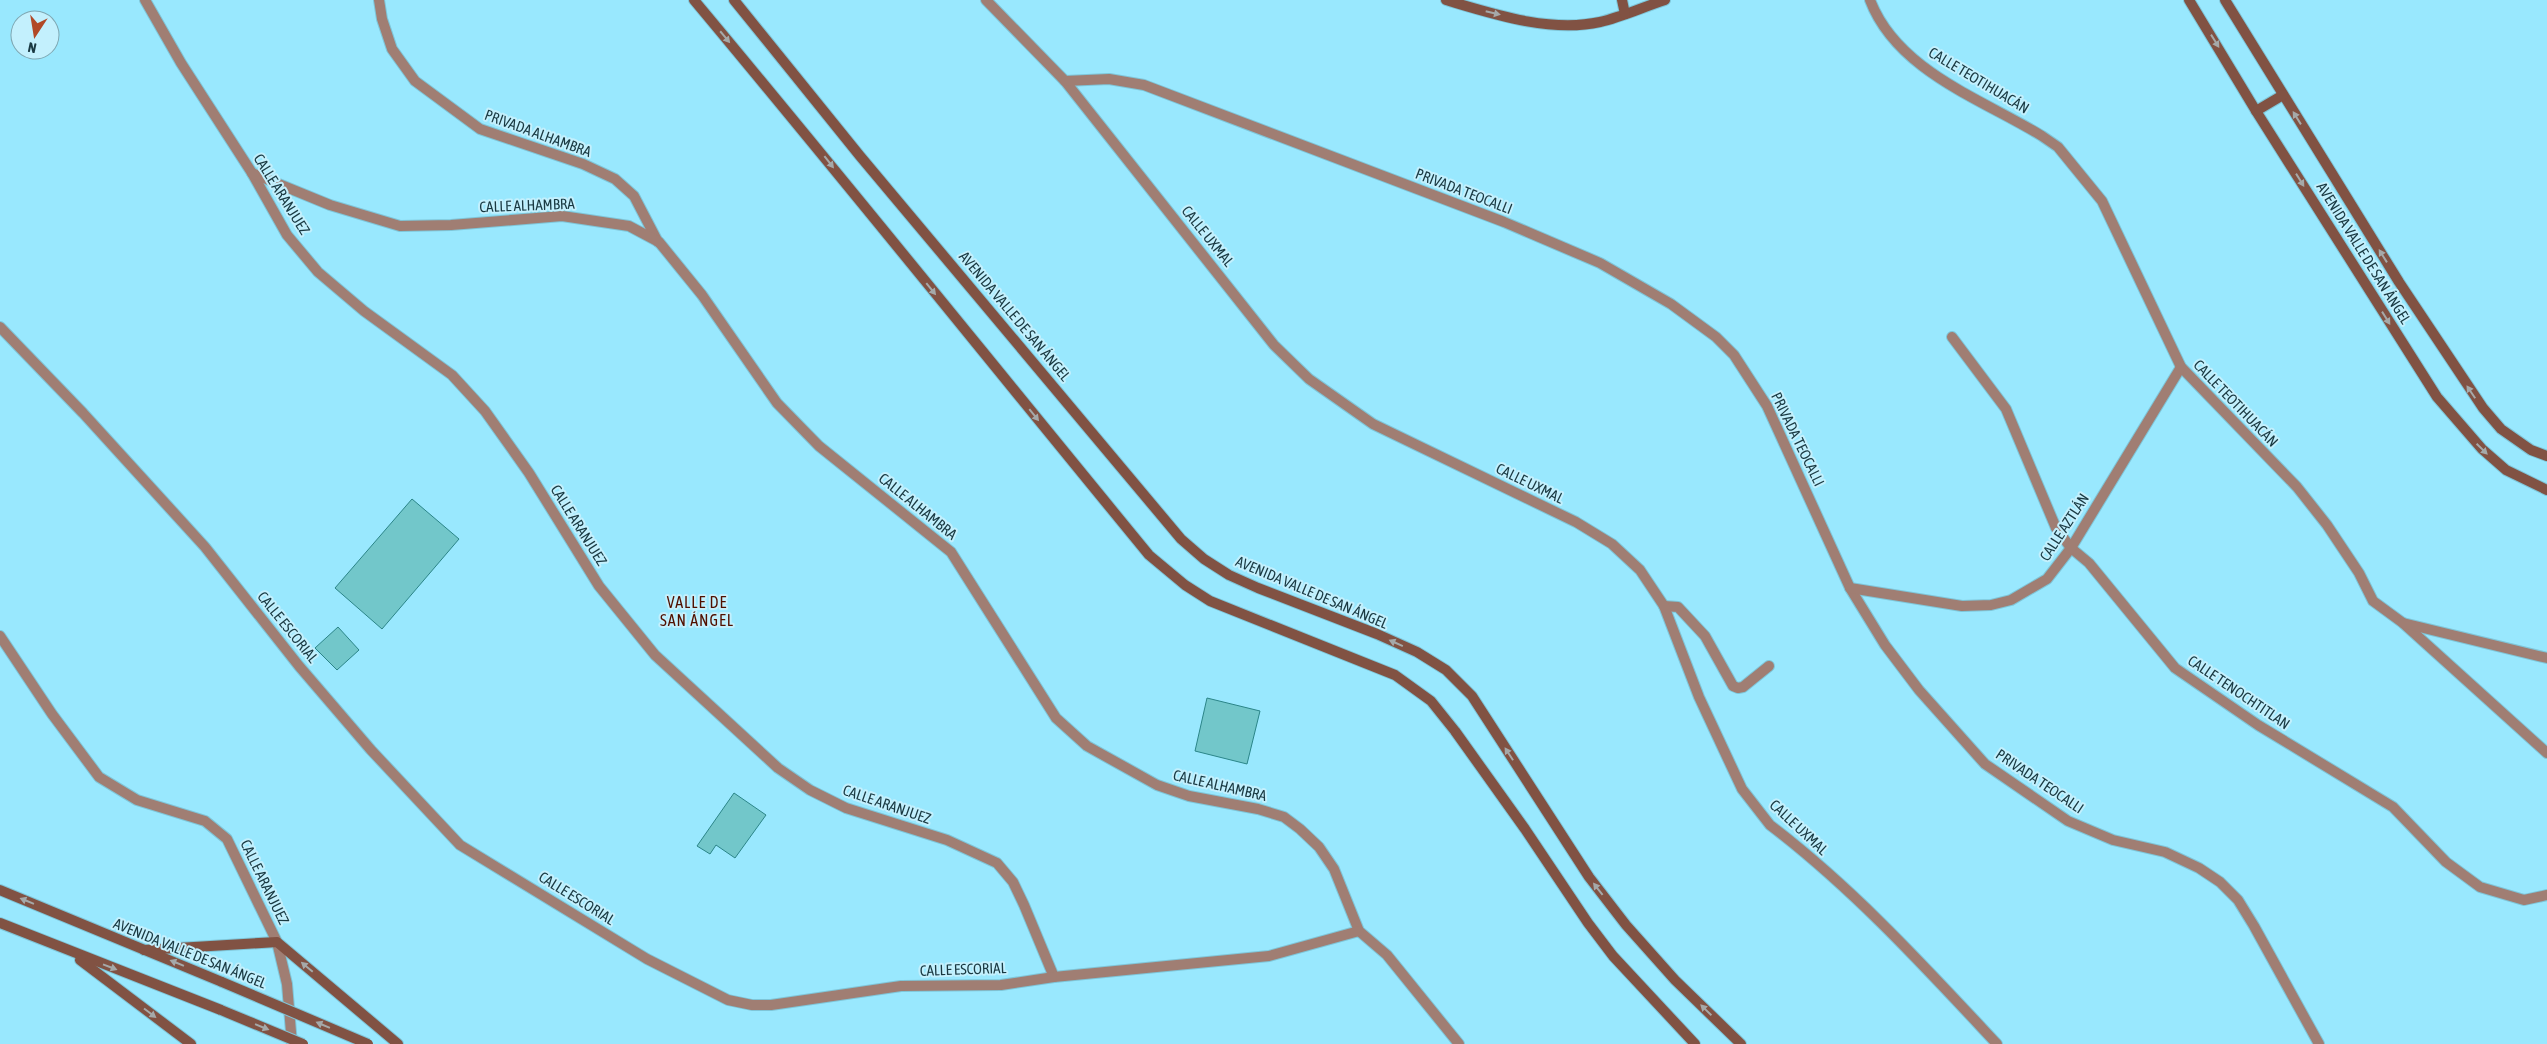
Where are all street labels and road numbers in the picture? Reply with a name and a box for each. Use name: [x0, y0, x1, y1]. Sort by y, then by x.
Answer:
street label: CALLE TEOTIHUACÁN: [1926, 43, 2032, 117]
street label: PRIVADA ALHAMBRA: [482, 106, 594, 160]
street label: CALLE ARANJUEZ: [250, 150, 314, 238]
street label: PRIVADA TEOCALLI: [1413, 165, 1515, 217]
street label: AVENIDA VALLE DE SAN ÁNGEL: [2313, 179, 2415, 327]
street label: CALLE ALHAMBRA: [479, 195, 576, 215]
street label: CALLE UXMAL: [1178, 202, 1238, 270]
street label: AVENIDA VALLE DE SAN ÁNGEL: [956, 248, 1074, 384]
street label: CALLE TEOTIHUACÁN: [2190, 356, 2282, 450]
street label: PRIVADA TEOCALLI: [1768, 389, 1828, 489]
street label: CALLE UXMAL: [1493, 459, 1567, 507]
street label: CALLE ALHAMBRA: [876, 469, 961, 543]
street label: CALLE ARANJUEZ: [547, 481, 611, 569]
street label: CALLE AZTLÁN: [2036, 490, 2092, 564]
street label: AVENIDA VALLE DE SAN ÁNGEL: [1233, 552, 1391, 632]
street label: CALLE ESCORIAL: [254, 588, 322, 666]
street label: CALLE TENOCHTITLAN: [2185, 652, 2293, 732]
street label: PRIVADA TEOCALLI: [1993, 745, 2087, 817]
street label: CALLE ALHAMBRA: [1172, 766, 1269, 804]
street label: CALLE ARANJUEZ: [841, 781, 933, 827]
street label: CALLE UXMAL: [1767, 796, 1832, 858]
street label: CALLE ARANJUEZ: [237, 837, 293, 927]
street label: CALLE ESCORIAL: [536, 868, 618, 928]
street label: AVENIDA VALLE DE SAN ÁNGEL: [111, 914, 269, 992]
street label: CALLE ESCORIAL: [919, 959, 1007, 979]

